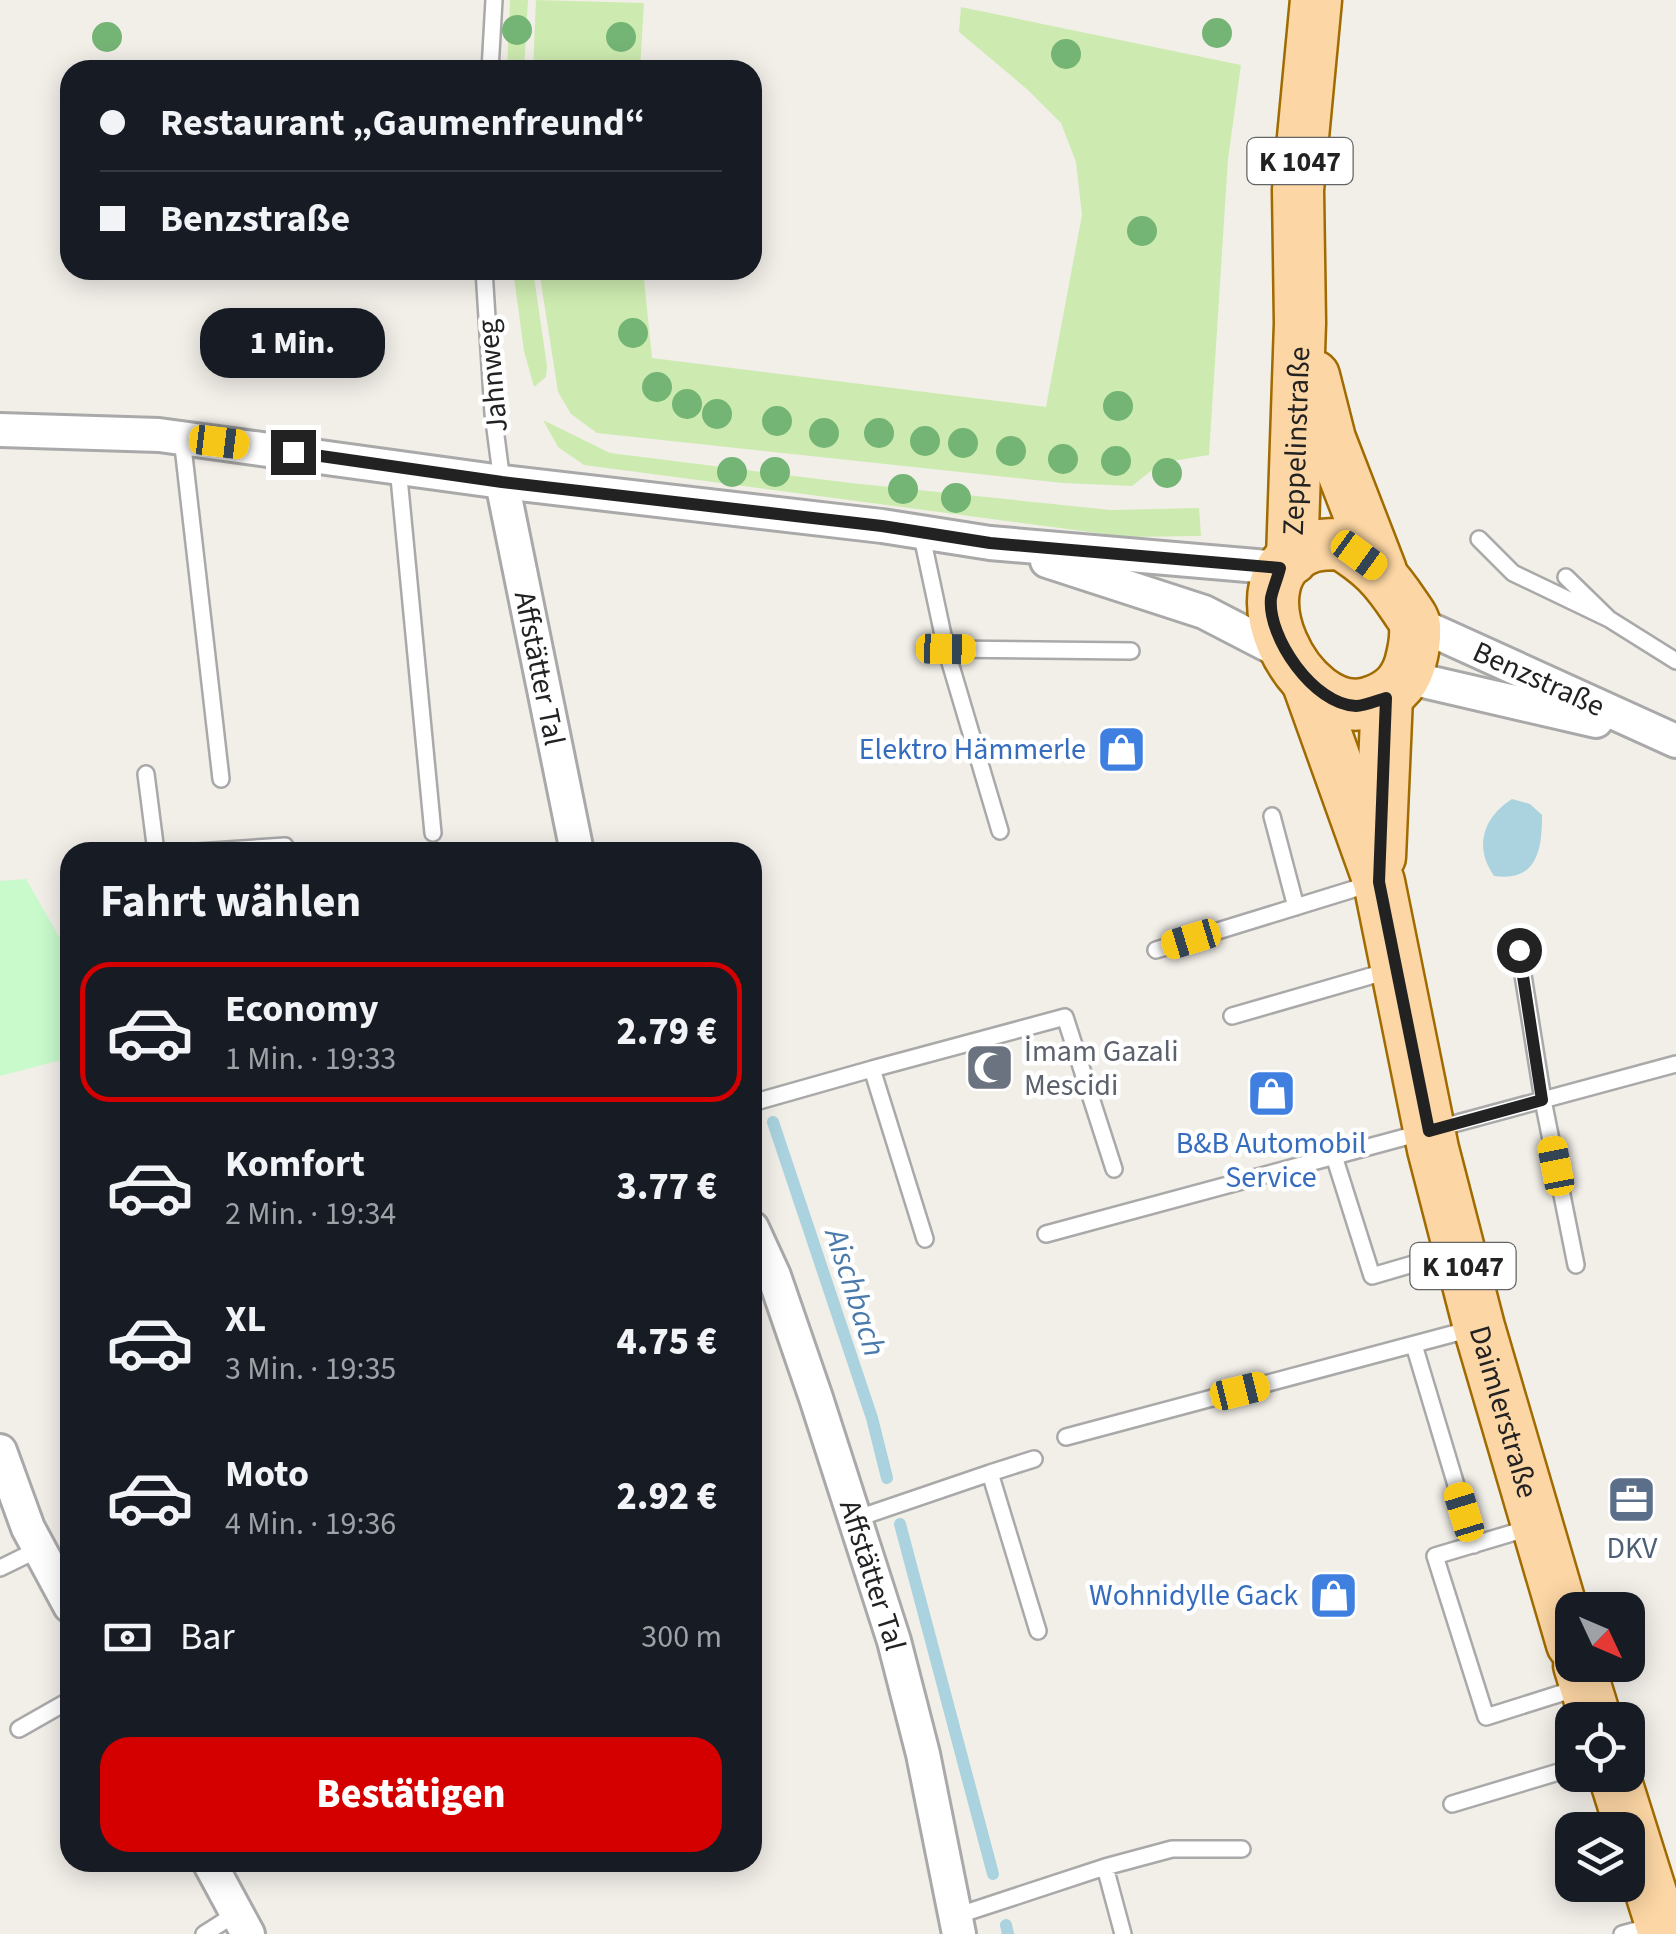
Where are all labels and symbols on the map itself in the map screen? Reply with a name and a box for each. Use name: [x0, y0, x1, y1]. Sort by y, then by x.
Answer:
road number: K 1047: [1248, 138, 1352, 184]
callout: 1 Min.: [200, 307, 386, 377]
street label: Jahnweg: [466, 318, 519, 434]
street label: Zeppelinstraße: [1272, 346, 1321, 536]
car: [187, 423, 251, 461]
route end: [271, 430, 316, 475]
car: [1326, 525, 1392, 585]
street label: Affstätter Tal: [503, 587, 576, 749]
street label: Benzstraße: [1466, 631, 1612, 728]
car: [916, 633, 976, 665]
shop icon: Elektro Hämmerle: [1095, 723, 1147, 775]
place label: Elektro Hämmerle: [859, 728, 1086, 771]
car: [1158, 916, 1224, 962]
route start: [1497, 928, 1542, 973]
place label: İmam Gazali Mescidi: [1024, 1030, 1179, 1107]
mosque icon: İmam Gazali Mescidi: [963, 1042, 1015, 1094]
shop icon: B&B Automobil Service: [1245, 1068, 1297, 1120]
place label: B&B Automobil Service: [1176, 1122, 1366, 1199]
car: [1536, 1134, 1576, 1198]
water label: Aischbach: [812, 1220, 897, 1362]
road number: K 1047: [1410, 1243, 1516, 1289]
street label: Daimlerstraße: [1458, 1320, 1549, 1503]
car: [1207, 1369, 1273, 1413]
office icon: DKV: [1606, 1473, 1658, 1525]
car: [1441, 1479, 1487, 1545]
street label: Affstätter Tal: [828, 1494, 917, 1655]
place label: DKV: [1607, 1527, 1658, 1570]
shop icon: Wohnidylle Gack: [1307, 1569, 1359, 1621]
place label: Wohnidylle Gack: [1089, 1574, 1298, 1617]
north arrow: [1555, 1592, 1645, 1682]

